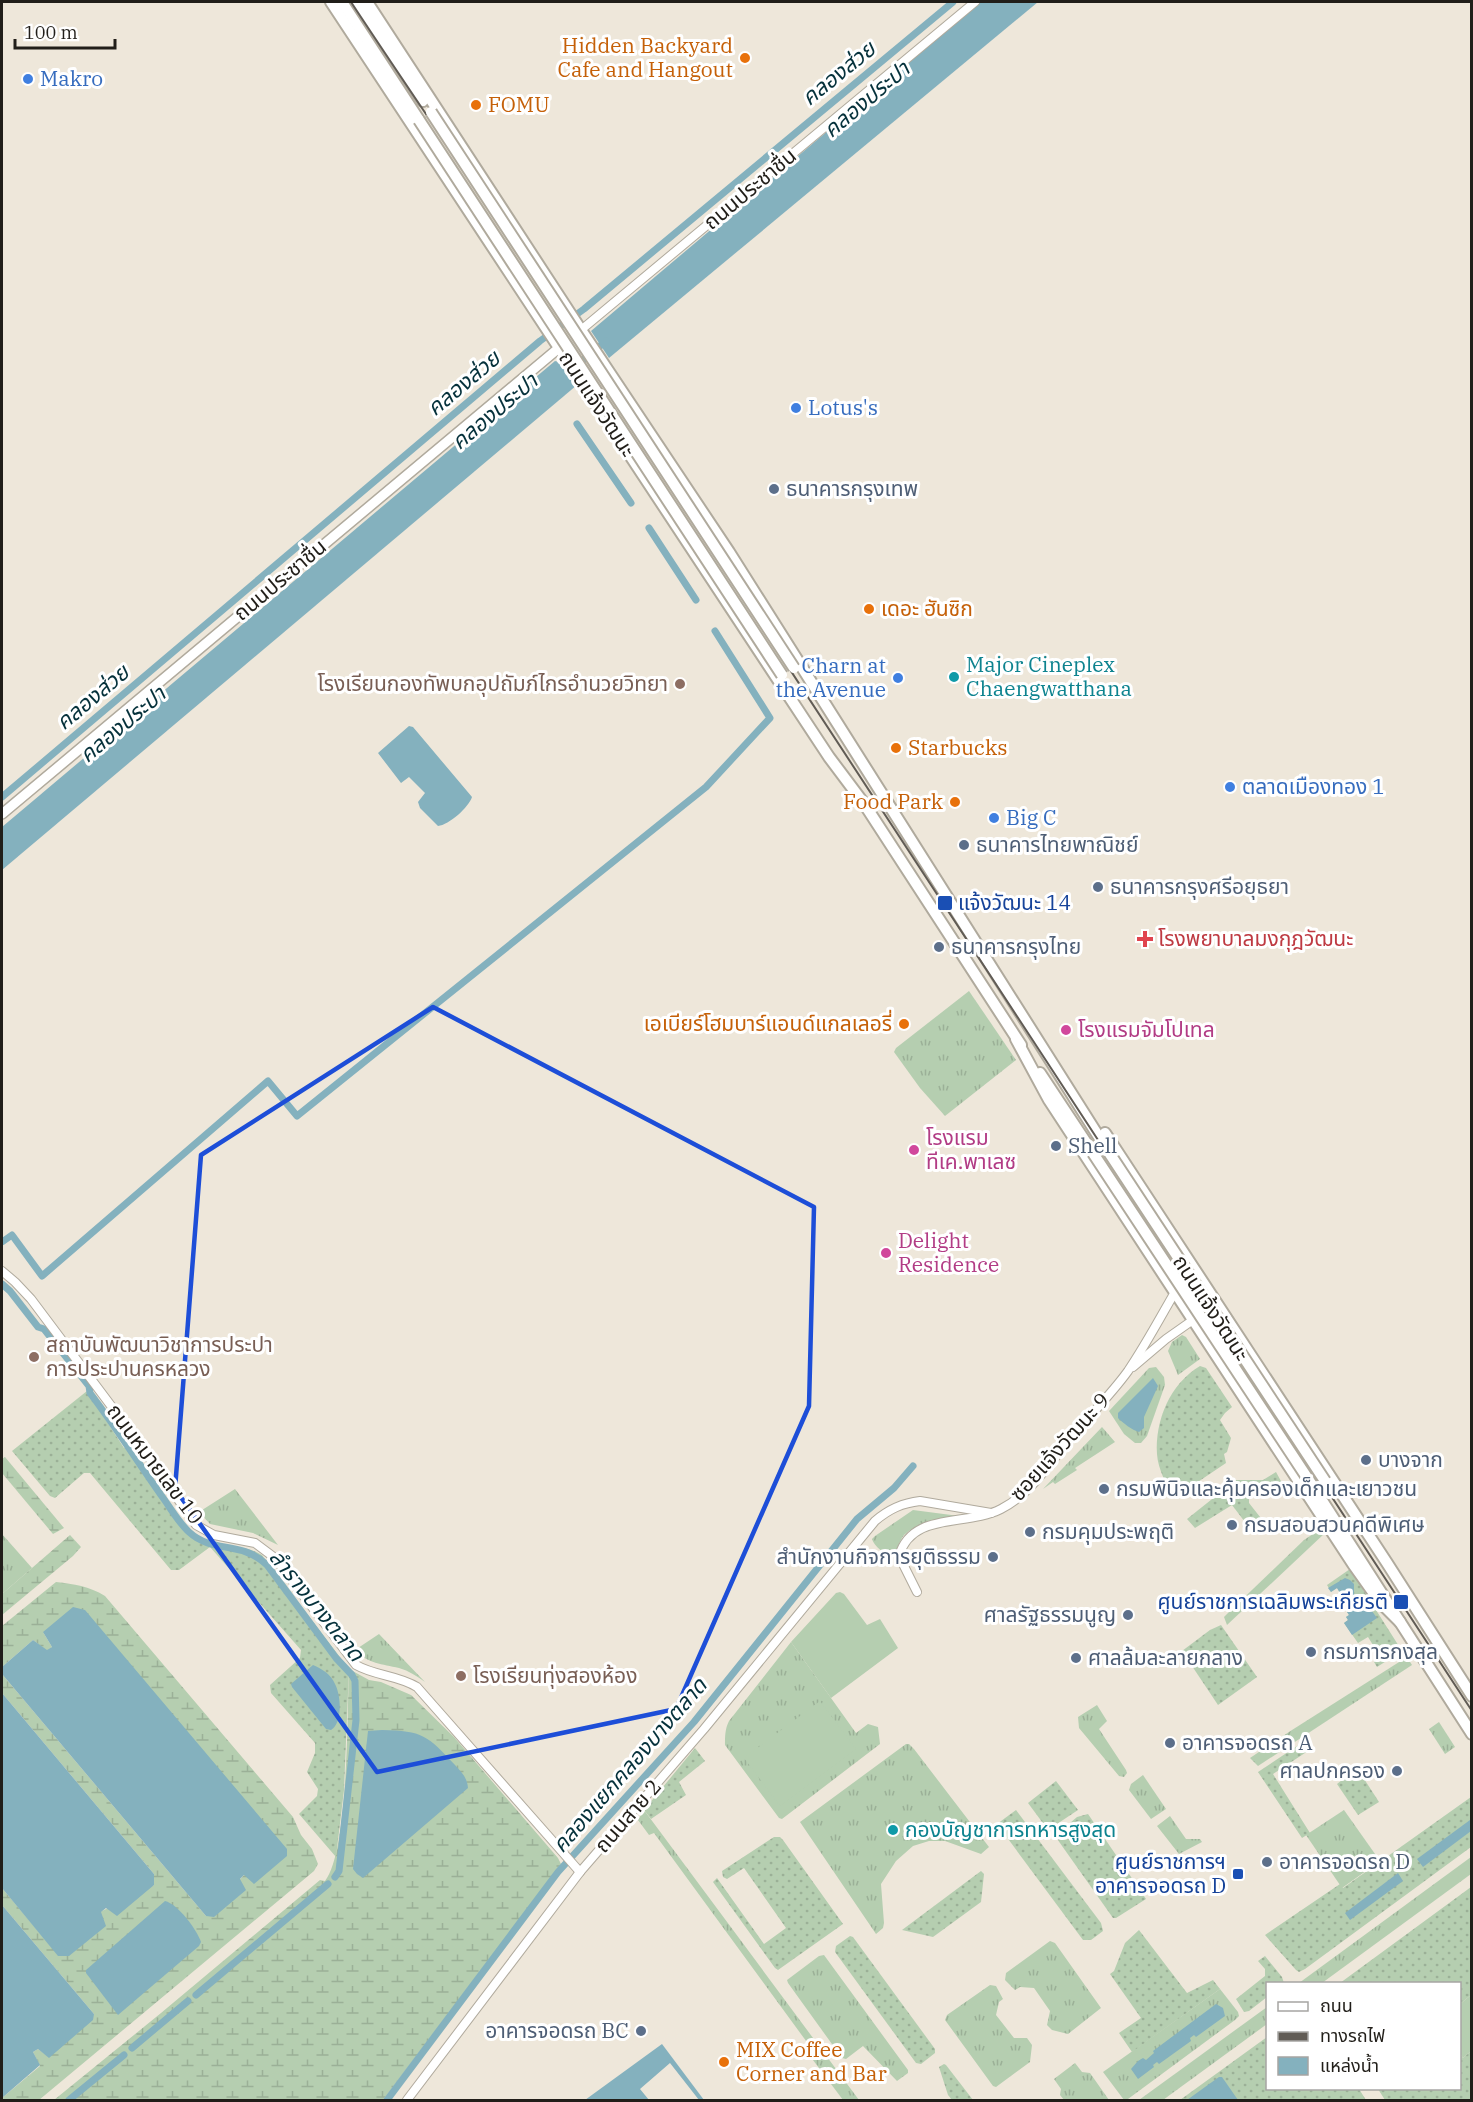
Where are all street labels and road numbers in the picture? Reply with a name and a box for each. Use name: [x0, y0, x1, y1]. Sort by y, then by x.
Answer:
street label: ถนนประชาชื่น: [697, 141, 802, 235]
street label: ถนนแจ้งวัฒนะ: [553, 345, 643, 462]
street label: ถนนประชาชื่น: [227, 532, 332, 626]
street label: ถนนแจ้งวัฒนะ: [1167, 1249, 1257, 1366]
street label: ซอยแจ้งวัฒนะ 9: [1003, 1386, 1115, 1506]
street label: ถนนหมายเลข 10: [101, 1397, 210, 1529]
street label: ถนนสาย 2: [588, 1773, 667, 1858]

